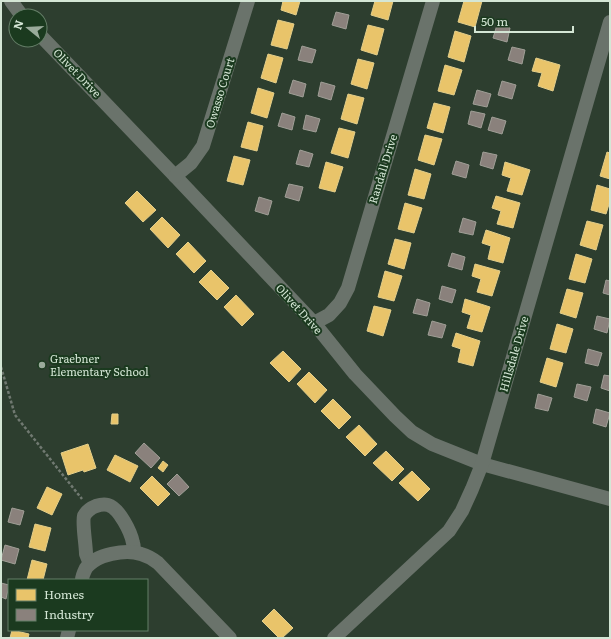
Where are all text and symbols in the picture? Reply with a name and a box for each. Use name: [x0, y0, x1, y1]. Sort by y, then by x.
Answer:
north arrow: [8, 8, 48, 48]
scale bar: [475, 8, 573, 34]
text: 50 m: [481, 12, 508, 30]
text: N: [9, 18, 27, 31]
street label: Olivet Drive: [50, 44, 105, 101]
street label: Owasso Court: [201, 55, 238, 130]
street label: Randall Drive: [364, 132, 400, 205]
street label: Olivet Drive: [273, 280, 327, 337]
street label: Hillsdale Drive: [495, 314, 532, 394]
place label: Graebner Elementary School: [50, 350, 149, 379]
marker: Graebner Elementary School: [37, 360, 47, 370]
legend: [8, 579, 148, 631]
text: Homes: [44, 585, 84, 603]
text: Industry: [44, 605, 94, 623]

